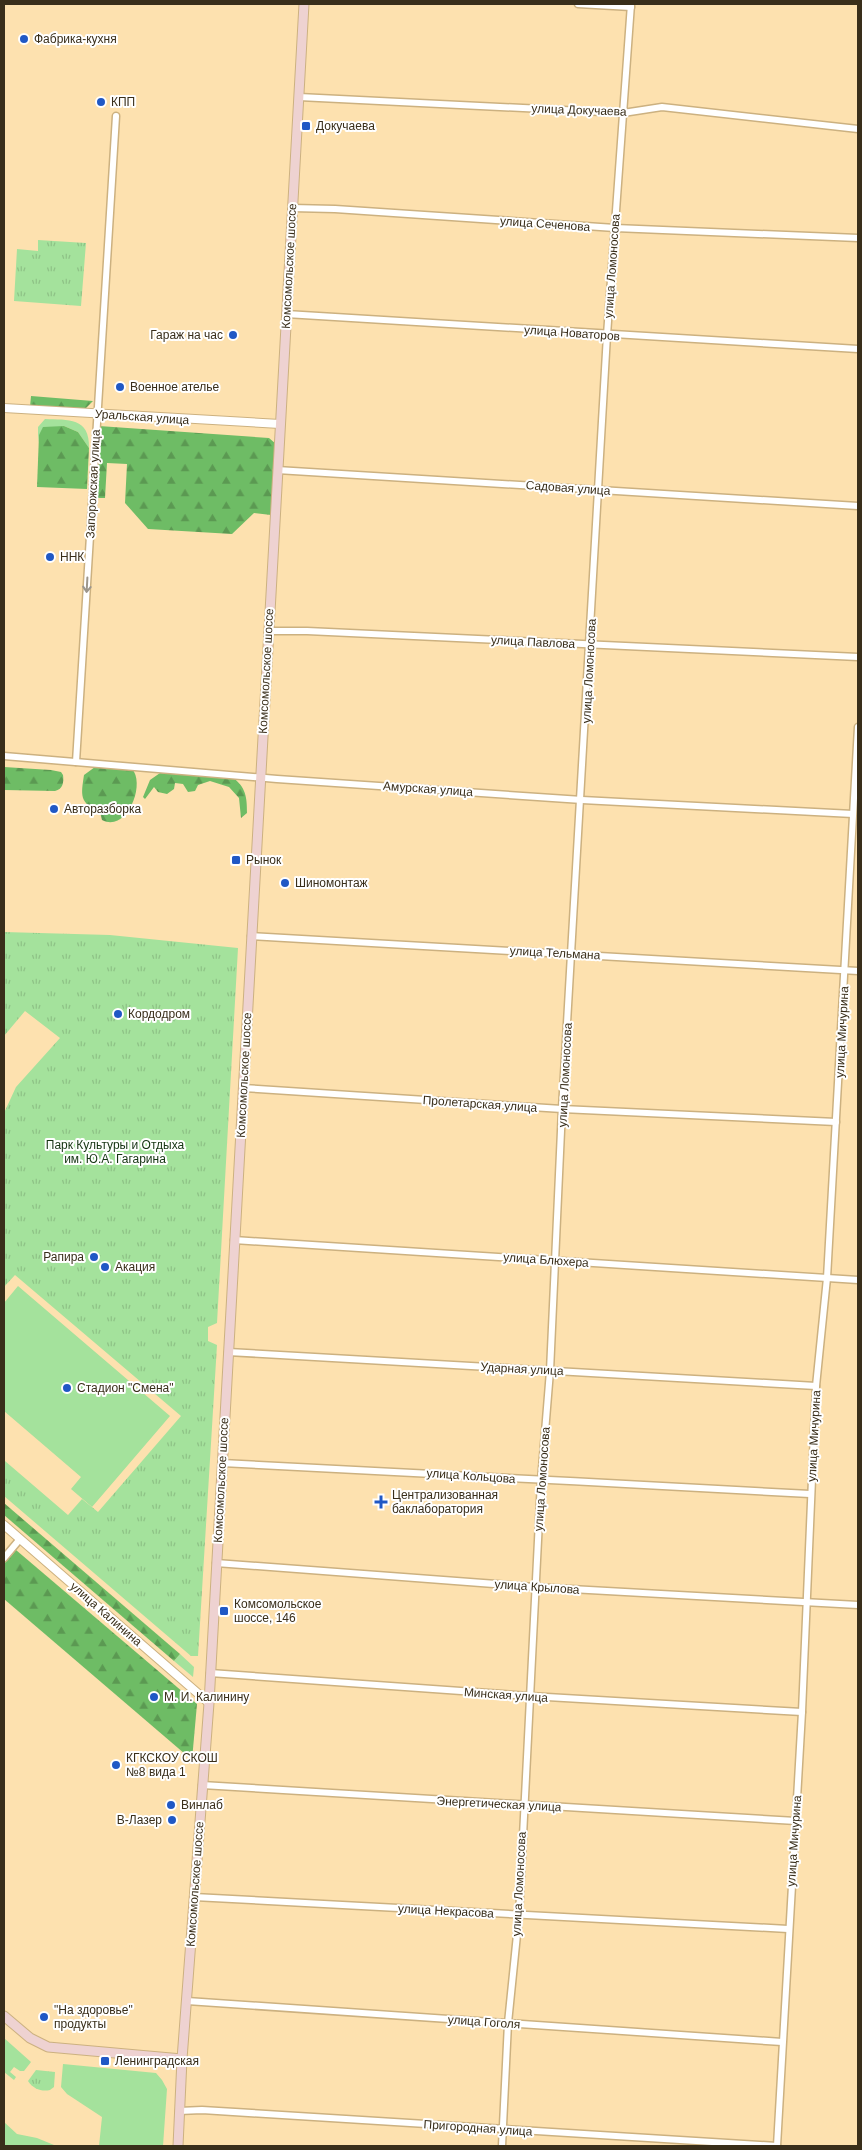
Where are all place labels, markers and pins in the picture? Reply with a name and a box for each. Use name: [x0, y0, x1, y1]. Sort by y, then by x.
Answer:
place label: Фабрика-кухня: [34, 32, 117, 46]
marker: Фабрика-кухня: [18, 33, 30, 45]
place label: КПП: [111, 95, 135, 109]
marker: КПП: [95, 96, 107, 108]
place label: Докучаева: [316, 119, 375, 133]
marker: Докучаева: [300, 120, 312, 132]
place label: Гараж на час: [150, 328, 223, 342]
marker: Гараж на час: [227, 329, 239, 341]
place label: Военное ателье: [130, 380, 220, 394]
marker: Военное ателье: [114, 381, 126, 393]
place label: ННК: [60, 550, 84, 564]
marker: ННК: [44, 551, 56, 563]
place label: Авторазборка: [64, 802, 141, 816]
marker: Авторазборка: [48, 803, 60, 815]
place label: Рынок: [246, 853, 282, 867]
marker: Рынок: [230, 854, 242, 866]
place label: Шиномонтаж: [295, 876, 368, 890]
marker: Шиномонтаж: [279, 877, 291, 889]
place label: Кордодром: [128, 1007, 190, 1021]
marker: Кордодром: [112, 1008, 124, 1020]
place label: Рапира: [43, 1250, 84, 1264]
marker: Рапира: [88, 1251, 100, 1263]
place label: Акация: [115, 1260, 155, 1274]
marker: Акация: [99, 1261, 111, 1273]
place label: Стадион "Смена": [77, 1381, 173, 1395]
marker: Стадион "Смена": [61, 1382, 73, 1394]
place label: Централизованная баклаборатория: [392, 1488, 498, 1516]
marker: Централизованная баклаборатория: [374, 1495, 388, 1509]
place label: Комсомольское шоссе, 146: [234, 1597, 322, 1625]
marker: Комсомольское шоссе, 146: [218, 1605, 230, 1617]
place label: М. И. Калинину: [164, 1690, 249, 1704]
marker: М. И. Калинину: [148, 1691, 160, 1703]
place label: КГКСКОУ СКОШ №8 вида 1: [126, 1751, 218, 1779]
marker: КГКСКОУ СКОШ №8 вида 1: [110, 1759, 122, 1771]
place label: Винлаб: [181, 1798, 223, 1812]
marker: Винлаб: [165, 1799, 177, 1811]
place label: В-Лазер: [117, 1813, 162, 1827]
marker: В-Лазер: [166, 1814, 178, 1826]
place label: "На здоровье" продукты: [54, 2003, 133, 2031]
marker: "На здоровье" продукты: [38, 2011, 50, 2023]
place label: Ленинградская: [115, 2054, 199, 2068]
marker: Ленинградская: [99, 2055, 111, 2067]

